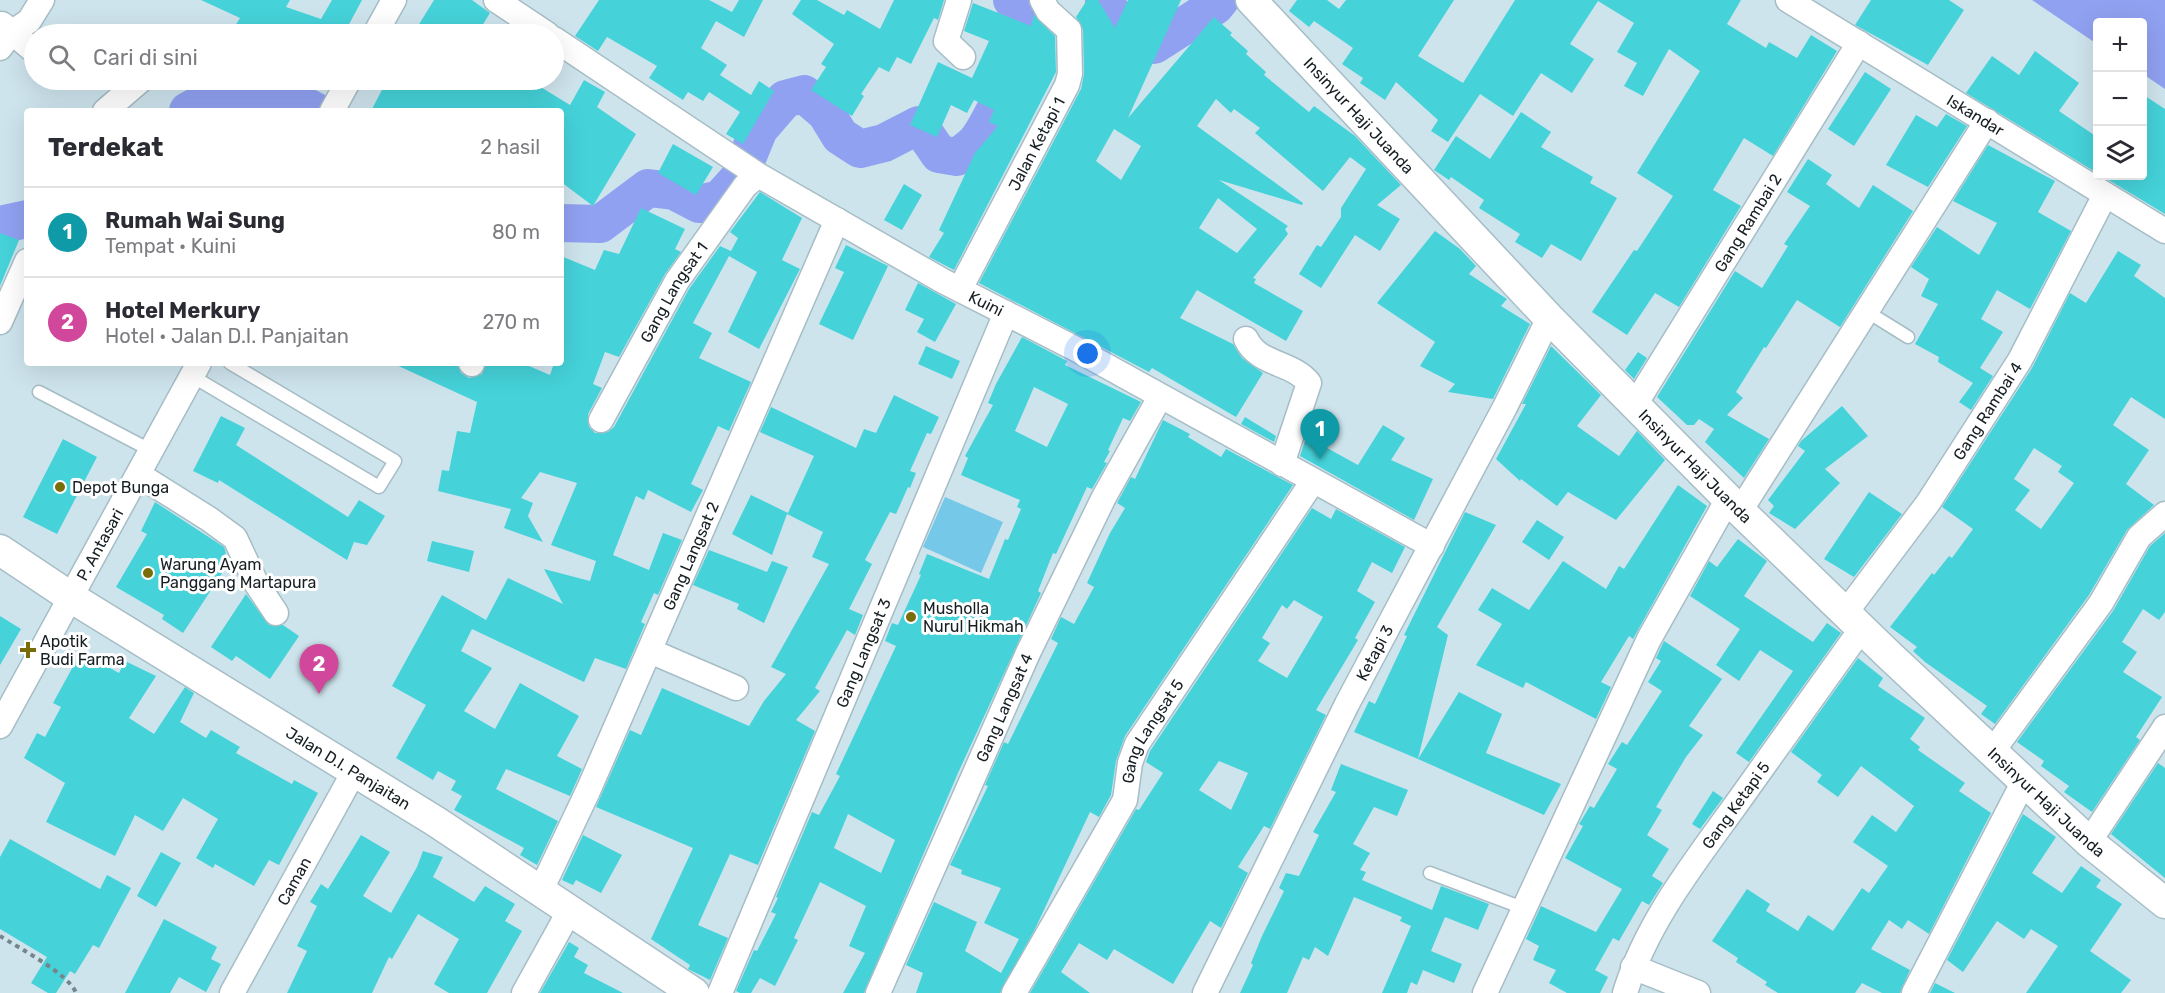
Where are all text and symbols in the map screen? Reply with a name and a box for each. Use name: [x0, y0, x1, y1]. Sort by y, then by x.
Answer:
map controls: [2093, 18, 2147, 180]
button: +: [2093, 18, 2147, 72]
search box: [24, 24, 564, 90]
icon: search: [45, 41, 78, 74]
text: Cari di sini: [93, 44, 198, 71]
street label: Insinyur Haji Juanda: [1300, 53, 1418, 178]
button: −: [2093, 72, 2147, 126]
street label: Iskandar: [1943, 91, 2007, 140]
street label: Jalan Ketapi 1: [1004, 94, 1069, 194]
button: layers: [2093, 126, 2147, 180]
text: Terdekat: [48, 132, 163, 163]
text: 2 hasil: [480, 135, 540, 159]
street label: Gang Rambai 2: [1710, 170, 1786, 276]
text: Rumah Wai Sung: [105, 207, 285, 234]
text: 1: [63, 220, 72, 244]
text: 80 m: [492, 220, 540, 244]
text: Tempat · Kuini: [105, 234, 236, 258]
street label: Gang Langsat 1: [636, 239, 712, 346]
street label: Kuini: [966, 287, 1007, 320]
text: Hotel Merkury: [105, 297, 260, 324]
text: 2: [61, 310, 74, 334]
text: 270 m: [483, 310, 540, 334]
text: Hotel · Jalan D.I. Panjaitan: [105, 324, 349, 348]
your location: [1073, 339, 1102, 368]
street label: Gang Rambai 4: [1949, 359, 2026, 464]
street label: Insinyur Haji Juanda: [1635, 405, 1756, 527]
pin: 1: [1300, 410, 1340, 459]
place label: Depot Bunga: [72, 478, 169, 497]
marker: Depot Bunga: [53, 480, 67, 494]
street label: Gang Langsat 2: [659, 499, 723, 613]
street label: P. Antasari: [73, 505, 127, 584]
place label: Warung Ayam Panggang Martapura: [160, 555, 316, 592]
marker: Warung Ayam Panggang Martapura: [141, 566, 155, 580]
street label: Gang Langsat 3: [832, 596, 895, 711]
place label: Musholla Nurul Hikmah: [923, 599, 1024, 636]
marker: Musholla Nurul Hikmah: [904, 610, 918, 624]
street label: Ketapi 3: [1352, 622, 1397, 684]
place label: Apotik Budi Farma: [40, 632, 125, 669]
marker: Apotik Budi Farma: [21, 643, 35, 657]
pin: 2: [300, 644, 338, 694]
street label: Gang Langsat 4: [972, 650, 1037, 765]
street label: Gang Langsat 5: [1118, 676, 1188, 784]
street label: Jalan D.I. Panjaitan: [283, 723, 414, 814]
street label: Insinyur Haji Juanda: [1984, 743, 2109, 861]
street label: Gang Ketapi 5: [1698, 758, 1774, 853]
street label: Caman: [273, 854, 315, 909]

